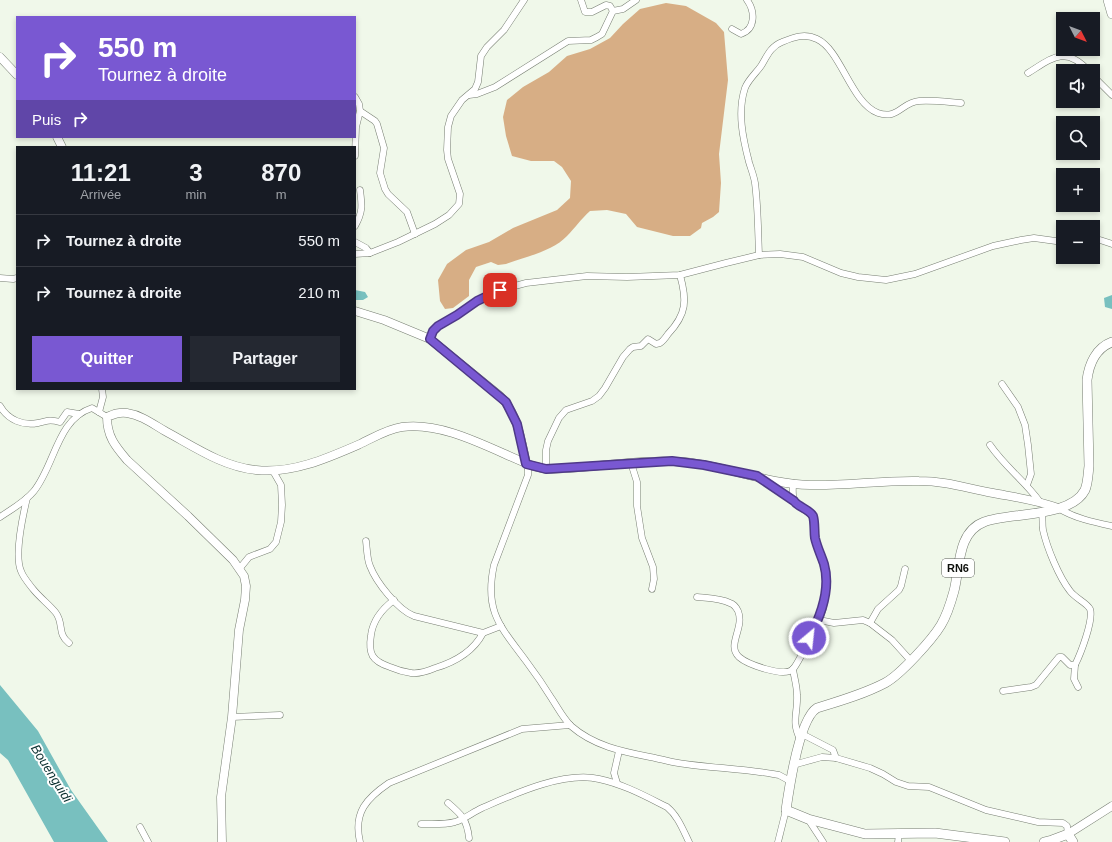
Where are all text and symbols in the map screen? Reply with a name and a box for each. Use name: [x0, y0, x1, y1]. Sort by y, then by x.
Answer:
north arrow: [1056, 12, 1100, 56]
map controls: [1056, 12, 1100, 264]
icon: right: [32, 32, 84, 84]
text: 550 m: [98, 32, 177, 63]
button: sound: [1056, 64, 1100, 108]
text: Tournez à droite: [98, 65, 227, 85]
icon: right: [69, 108, 91, 130]
text: Puis: [32, 111, 61, 128]
button: search: [1056, 116, 1100, 160]
text: 11:21: [71, 159, 131, 186]
text: 3: [189, 159, 203, 186]
text: 870: [261, 159, 301, 186]
button: +: [1056, 168, 1100, 212]
text: Arrivée: [80, 187, 121, 202]
text: min: [186, 187, 206, 202]
text: m: [276, 187, 287, 202]
button: −: [1056, 220, 1100, 264]
icon: right: [32, 230, 54, 252]
text: Tournez à droite: [66, 232, 182, 249]
text: 550 m: [298, 232, 340, 249]
pin: [483, 273, 517, 307]
icon: arrive: [489, 279, 511, 301]
icon: right: [32, 282, 54, 304]
text: Tournez à droite: [66, 284, 182, 301]
text: 210 m: [298, 284, 340, 301]
button: Quitter: [32, 336, 182, 382]
button: Partager: [190, 336, 340, 382]
road number: RN6: [942, 559, 974, 577]
position arrow: [788, 617, 830, 659]
water label: Bouenguidi: [28, 742, 76, 806]

